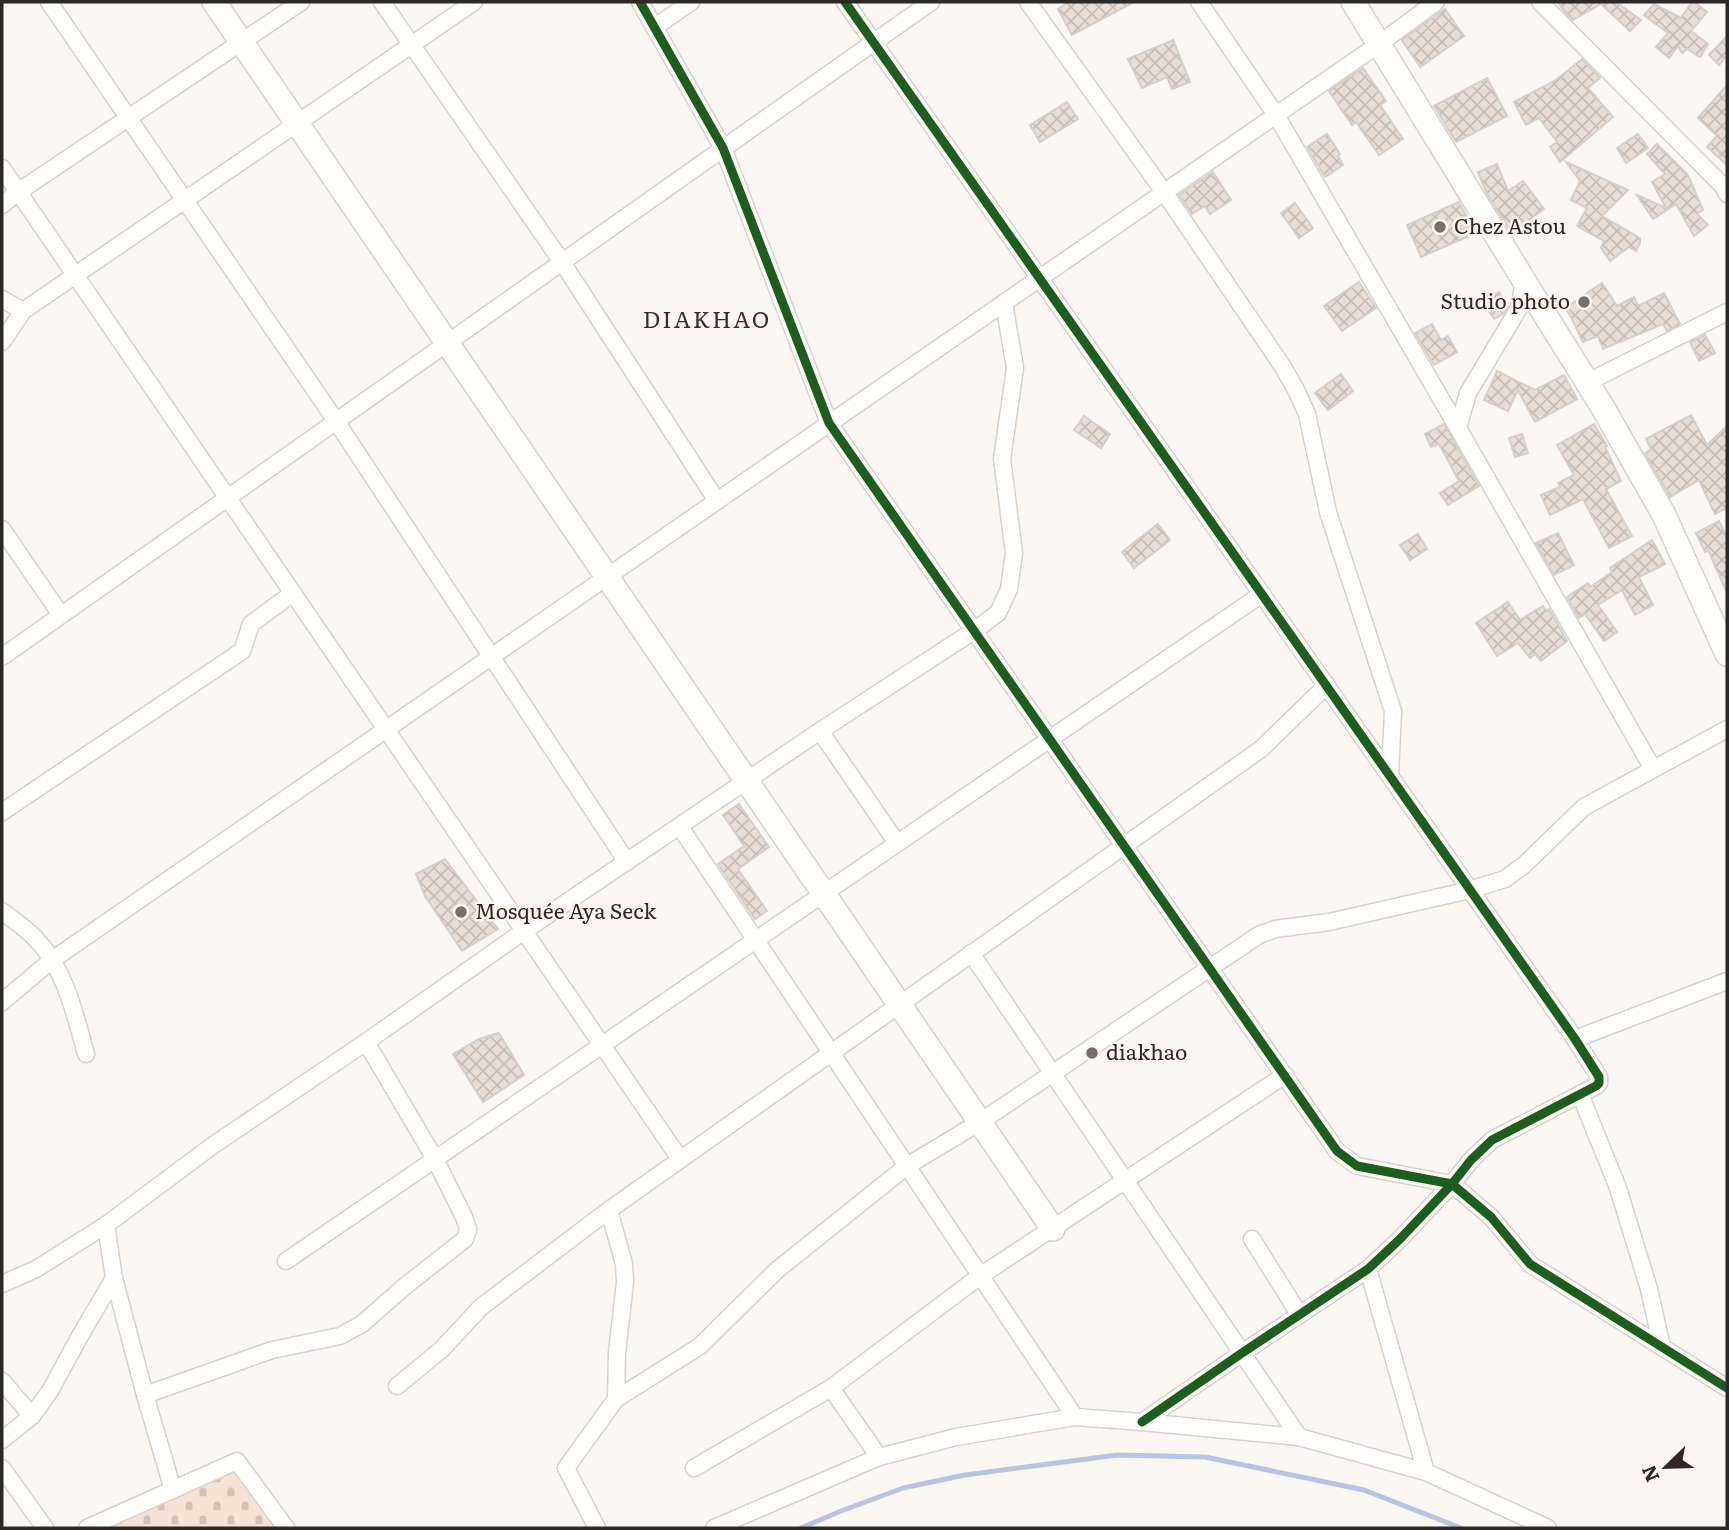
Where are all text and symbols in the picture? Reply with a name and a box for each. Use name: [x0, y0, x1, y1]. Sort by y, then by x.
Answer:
place label: Chez Astou: [1454, 209, 1566, 240]
marker: Chez Astou: [1432, 219, 1448, 235]
place label: Studio photo: [1441, 284, 1570, 315]
marker: Studio photo: [1576, 294, 1592, 310]
district label: DIAKHAO: [643, 301, 771, 335]
place label: Mosquée Aya Seck: [475, 894, 656, 925]
marker: Mosquée Aya Seck: [453, 904, 469, 920]
place label: diakhao: [1106, 1035, 1187, 1066]
marker: diakhao: [1084, 1045, 1100, 1061]
north arrow: [1631, 1432, 1701, 1502]
text: N: [1633, 1461, 1665, 1487]

